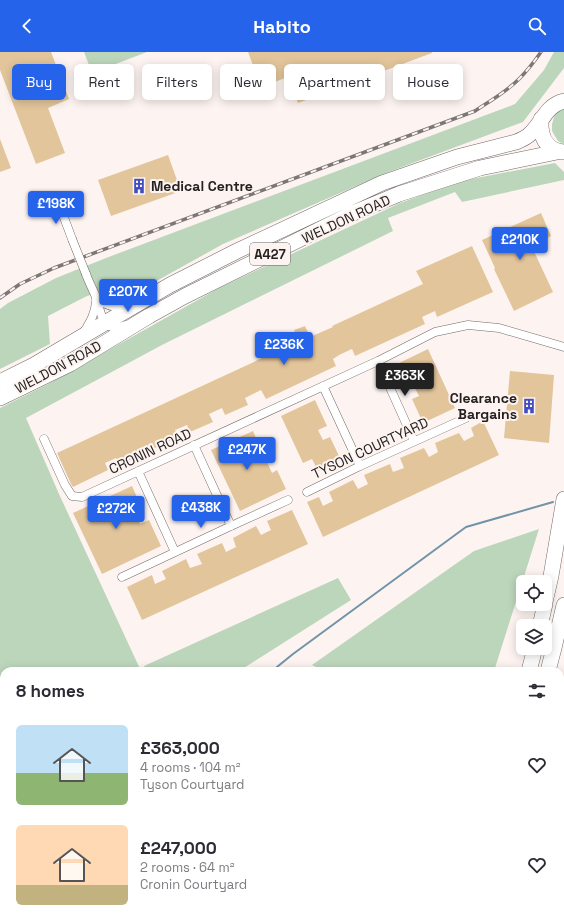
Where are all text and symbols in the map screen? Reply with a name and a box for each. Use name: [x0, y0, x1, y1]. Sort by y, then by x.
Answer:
icon: back: [16, 15, 38, 37]
text: Habito: [253, 15, 311, 38]
icon: search: [526, 15, 548, 37]
chip: Buy: [12, 64, 66, 100]
chip: Rent: [74, 64, 134, 100]
chip: Filters: [142, 64, 212, 100]
chip: New: [220, 64, 276, 100]
chip: Apartment: [284, 64, 385, 100]
chip: House: [393, 64, 463, 100]
building icon: Medical Centre: [130, 177, 148, 195]
place label: Medical Centre: [151, 177, 253, 195]
pin: £198K: [28, 191, 84, 225]
street label: WELDON ROAD: [299, 191, 393, 247]
text: £198K: [37, 195, 75, 212]
pin: £210K: [492, 227, 548, 261]
text: £210K: [501, 231, 539, 248]
road number: A427: [250, 243, 290, 265]
pin: £207K: [100, 279, 156, 313]
text: £207K: [108, 283, 148, 300]
pin: £236K: [256, 332, 312, 366]
text: £236K: [264, 336, 304, 353]
street label: WELDON ROAD: [12, 337, 104, 397]
pin: £363K: [377, 363, 433, 397]
text: £363K: [385, 367, 425, 384]
place label: Clearance Bargains: [450, 389, 517, 423]
building icon: Clearance Bargains: [520, 397, 538, 415]
street label: TYSON COURTYARD: [309, 413, 431, 483]
street label: CRONIN ROAD: [106, 424, 194, 478]
pin: £247K: [219, 437, 275, 471]
text: £247K: [228, 441, 266, 458]
pin: £438K: [173, 495, 229, 529]
pin: £272K: [88, 496, 144, 530]
text: £438K: [181, 499, 221, 516]
text: £272K: [97, 500, 135, 517]
map controls: [516, 575, 552, 655]
button: locate: [516, 575, 552, 611]
button: layers: [516, 619, 552, 655]
text: 8 homes: [16, 680, 85, 702]
icon: filters: [526, 680, 548, 702]
text: £363,000: [140, 737, 220, 759]
icon: home: [48, 741, 96, 789]
icon: heart: [526, 754, 548, 776]
text: 4 rooms · 104 m²: [140, 759, 241, 776]
text: Tyson Courtyard: [140, 776, 244, 793]
text: £247,000: [140, 837, 217, 859]
icon: home: [48, 841, 96, 889]
icon: heart: [526, 854, 548, 876]
text: 2 rooms · 64 m²: [140, 859, 234, 876]
text: Cronin Courtyard: [140, 876, 247, 893]

